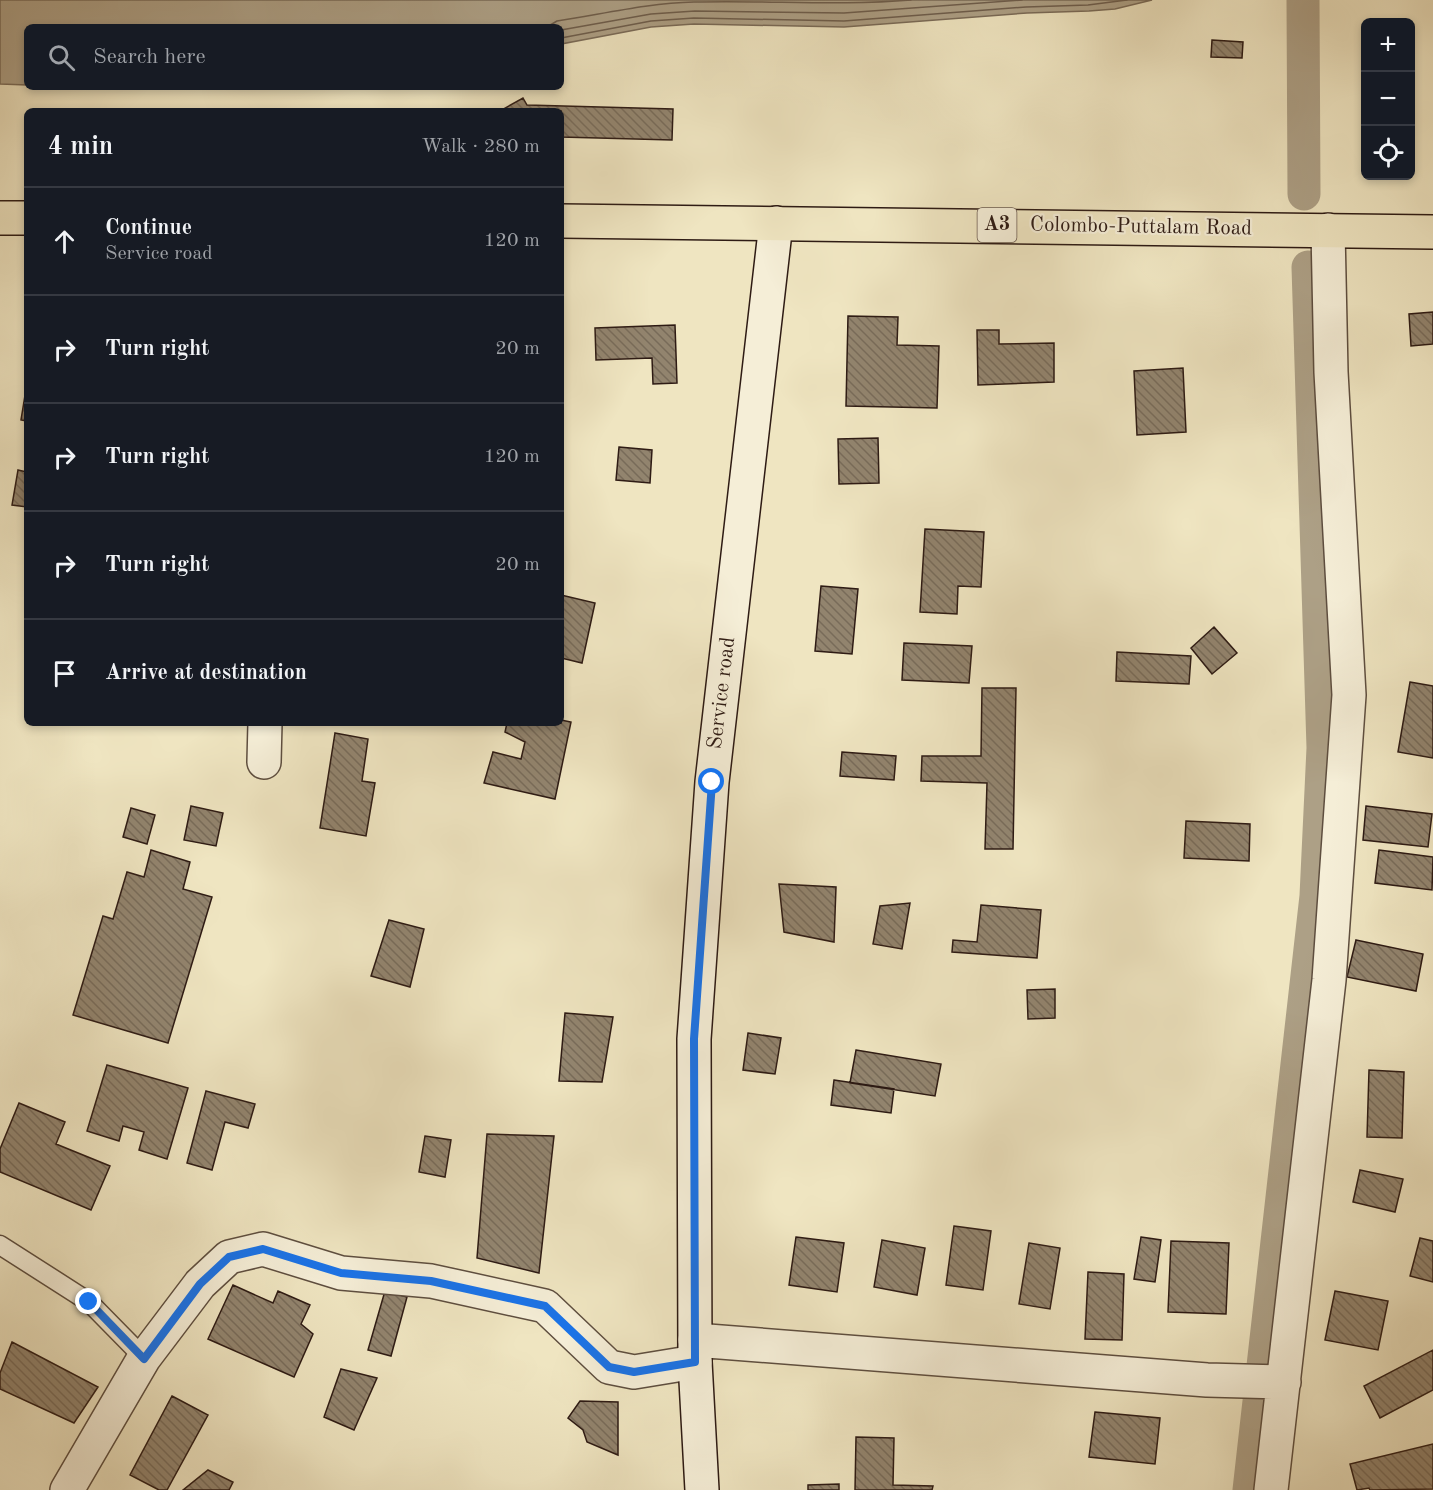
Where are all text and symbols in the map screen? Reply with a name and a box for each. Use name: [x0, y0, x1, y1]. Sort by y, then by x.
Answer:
map controls: [1361, 18, 1415, 180]
button: +: [1361, 18, 1415, 72]
search box: [24, 24, 564, 90]
icon: search: [45, 41, 78, 74]
text: Search here: [93, 46, 206, 68]
button: −: [1361, 72, 1415, 126]
button: locate: [1361, 126, 1415, 180]
text: 4 min: [48, 134, 113, 160]
text: Walk · 280 m: [421, 137, 540, 157]
road number: A3: [978, 208, 1016, 242]
street label: Colombo-Puttalam Road: [1030, 215, 1252, 239]
text: Continue: [105, 217, 192, 239]
icon: ahead: [48, 225, 81, 258]
text: 120 m: [484, 231, 540, 251]
text: Service road: [105, 244, 213, 264]
icon: right: [48, 333, 81, 366]
text: Turn right: [105, 338, 209, 360]
text: 20 m: [495, 339, 540, 359]
icon: right: [48, 441, 81, 474]
text: Turn right: [105, 446, 209, 468]
text: 120 m: [484, 447, 540, 467]
icon: right: [48, 549, 81, 582]
text: Turn right: [105, 554, 209, 576]
text: 20 m: [495, 555, 540, 575]
street label: Service road: [705, 636, 739, 750]
icon: arrive: [48, 657, 81, 690]
text: Arrive at destination: [105, 662, 307, 684]
route start: [698, 768, 724, 794]
route end: [75, 1288, 101, 1314]

